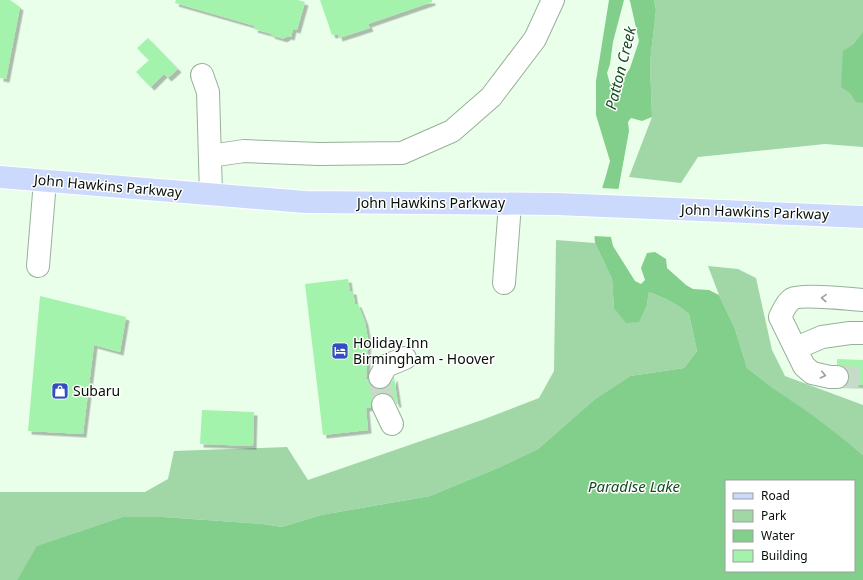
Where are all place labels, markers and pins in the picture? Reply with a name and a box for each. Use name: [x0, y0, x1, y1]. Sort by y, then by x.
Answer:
place label: Holiday Inn Birmingham - Hoover: [353, 333, 495, 368]
hotel icon: Holiday Inn Birmingham - Hoover: [330, 341, 350, 361]
shop icon: Subaru: [50, 381, 70, 401]
place label: Subaru: [73, 381, 120, 400]

